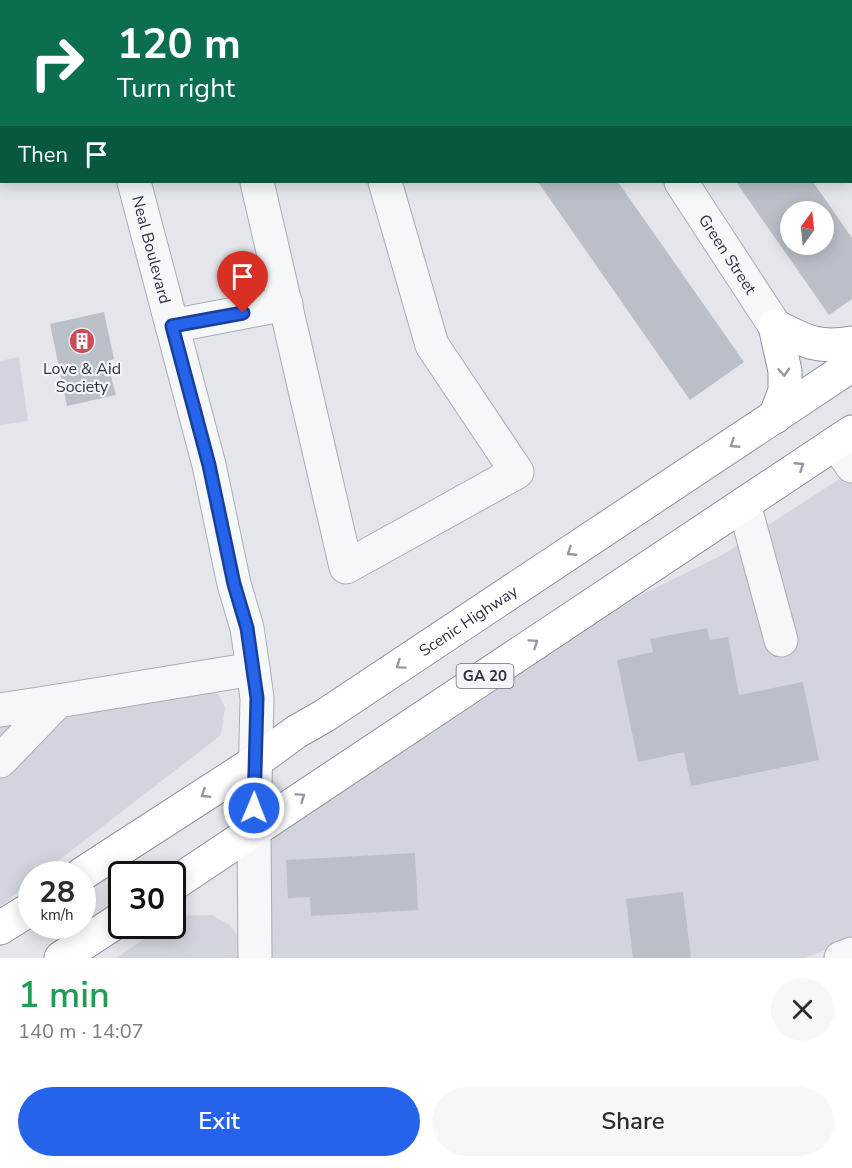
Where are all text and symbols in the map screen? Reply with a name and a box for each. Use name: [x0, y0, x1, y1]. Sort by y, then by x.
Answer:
text: 120 m: [117, 16, 241, 73]
icon: right: [18, 24, 96, 102]
text: Turn right: [117, 70, 235, 107]
icon: arrive: [80, 138, 113, 171]
text: Then: [18, 140, 68, 170]
street label: Neal Boulevard: [126, 193, 176, 306]
north arrow: [780, 201, 834, 255]
map controls: [780, 201, 834, 255]
street label: Green Street: [693, 210, 762, 299]
pin: [217, 251, 268, 313]
icon: arrive: [226, 260, 259, 293]
building icon: Love & Aid Society: [67, 326, 97, 356]
place label: Love & Aid Society: [43, 358, 121, 398]
one-way arrow: [777, 368, 790, 377]
one-way arrow: [729, 437, 740, 448]
one-way arrow: [794, 462, 805, 473]
one-way arrow: [567, 545, 578, 556]
street label: Scenic Highway: [415, 580, 523, 662]
one-way arrow: [527, 639, 538, 650]
one-way arrow: [396, 658, 407, 669]
road number: GA 20: [456, 664, 514, 688]
position arrow: [222, 776, 286, 840]
one-way arrow: [201, 786, 211, 798]
one-way arrow: [295, 794, 306, 805]
speed limit sign: 30: [108, 861, 186, 939]
text: 28: [39, 872, 75, 913]
text: km/h: [40, 905, 74, 925]
text: 1 min: [18, 971, 110, 1020]
button: close: [771, 978, 834, 1041]
text: 140 m · 14:07: [18, 1018, 144, 1045]
button: Exit: [18, 1087, 420, 1156]
button: Share: [432, 1087, 834, 1156]

